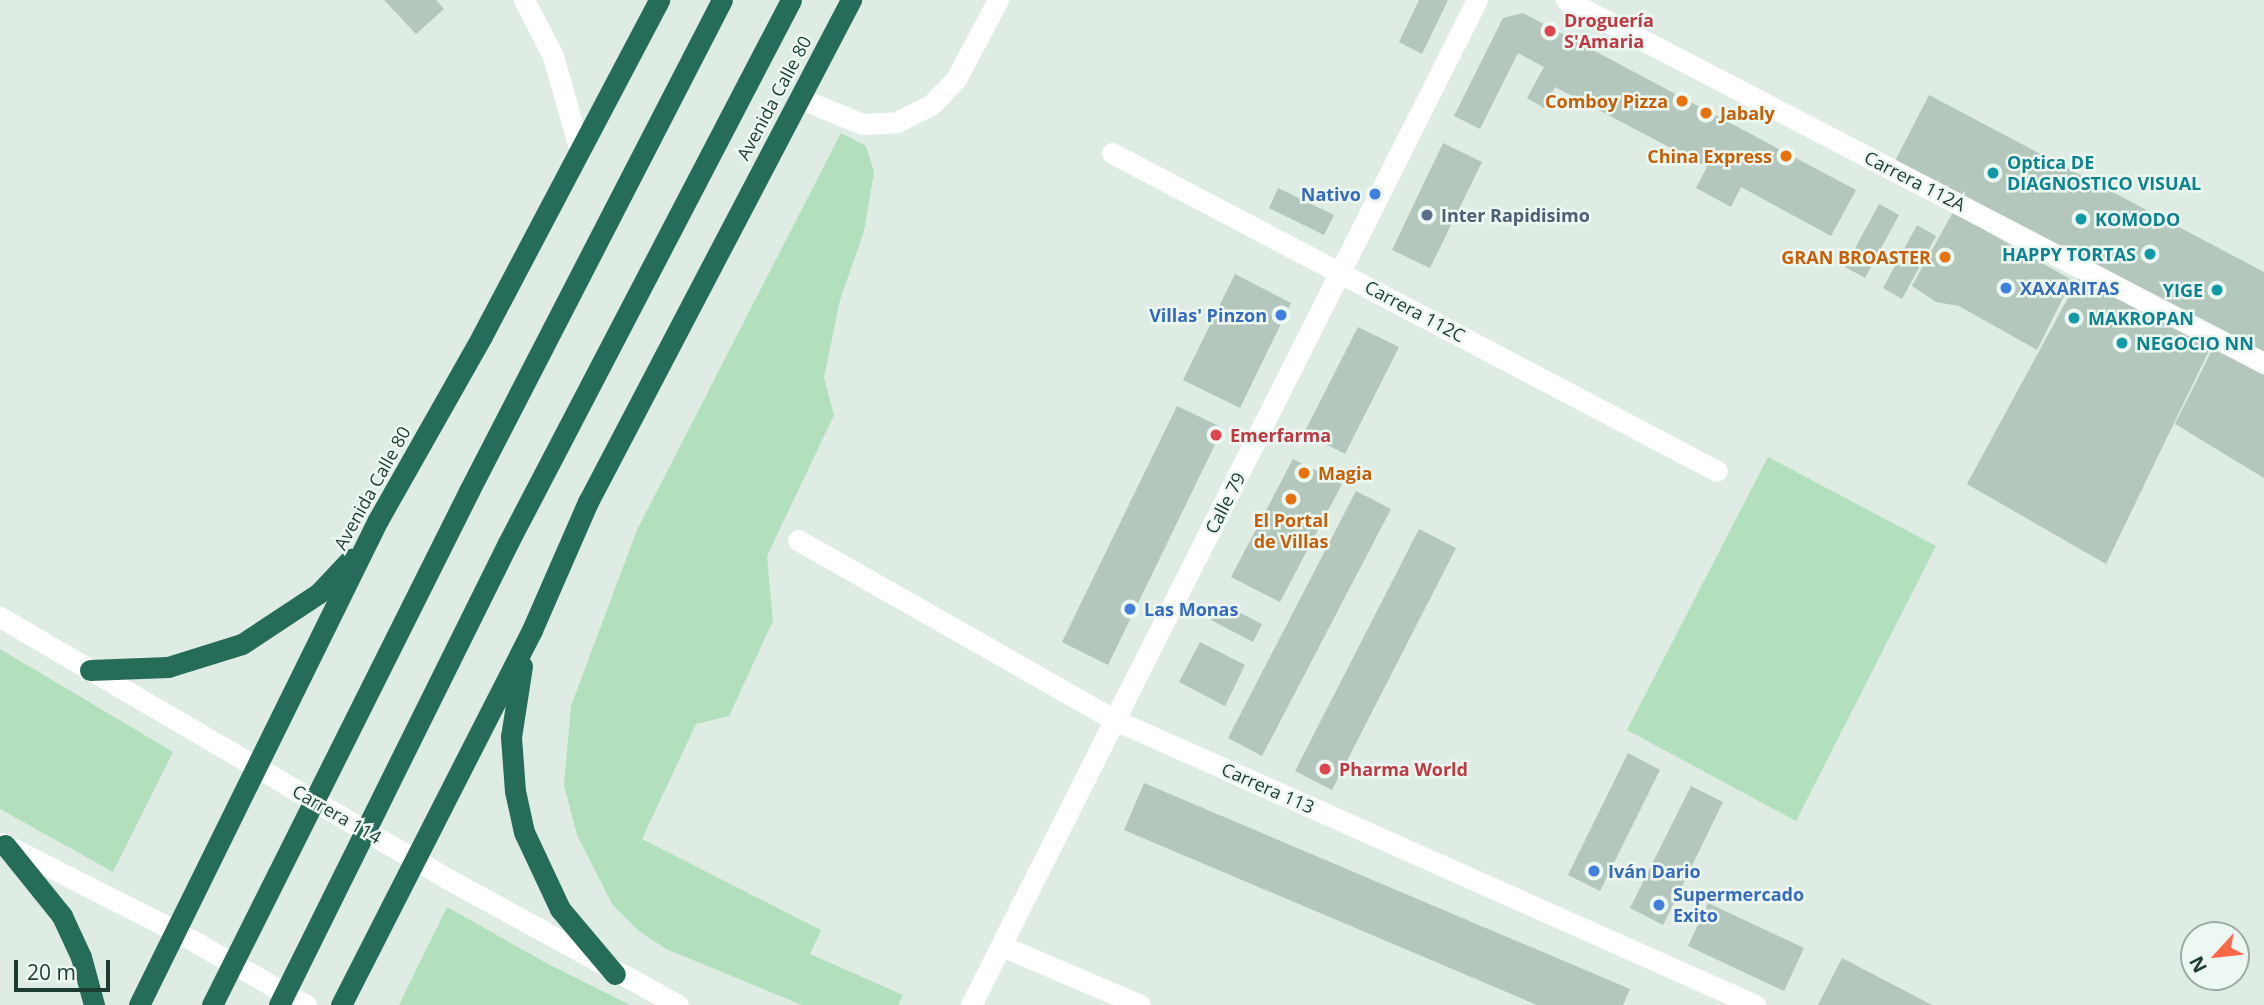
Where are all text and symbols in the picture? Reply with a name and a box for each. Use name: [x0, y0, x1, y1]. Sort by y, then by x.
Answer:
place label: Droguería S'Amaria: [1564, 10, 1654, 52]
marker: Droguería S'Amaria: [1542, 23, 1558, 39]
street label: Avenida Calle 80: [732, 32, 816, 164]
place label: Comboy Pizza: [1545, 90, 1668, 112]
marker: Comboy Pizza: [1674, 93, 1690, 109]
place label: Jabaly: [1720, 102, 1775, 124]
marker: Jabaly: [1698, 105, 1714, 121]
place label: China Express: [1647, 145, 1772, 167]
street label: Carrera 112A: [1861, 146, 1969, 216]
marker: China Express: [1778, 148, 1794, 164]
place label: Optica DE DIAGNOSTICO VISUAL: [2007, 152, 2201, 194]
marker: Optica DE DIAGNOSTICO VISUAL: [1985, 165, 2001, 181]
place label: Nativo: [1301, 183, 1361, 205]
marker: Nativo: [1367, 186, 1383, 202]
place label: Inter Rapidisimo: [1441, 204, 1590, 226]
marker: Inter Rapidisimo: [1419, 207, 1435, 223]
place label: KOMODO: [2095, 208, 2180, 230]
marker: KOMODO: [2073, 211, 2089, 227]
place label: HAPPY TORTAS: [2002, 243, 2136, 265]
place label: GRAN BROASTER: [1781, 246, 1931, 268]
marker: HAPPY TORTAS: [2142, 246, 2158, 262]
marker: GRAN BROASTER: [1937, 249, 1953, 265]
street label: Carrera 112C: [1361, 276, 1469, 346]
place label: XAXARITAS: [2020, 277, 2119, 299]
place label: YIGE: [2163, 279, 2203, 301]
marker: XAXARITAS: [1998, 280, 2014, 296]
marker: YIGE: [2209, 282, 2225, 298]
place label: Villas' Pinzon: [1149, 304, 1267, 326]
marker: Villas' Pinzon: [1273, 307, 1289, 323]
place label: MAKROPAN: [2088, 307, 2194, 329]
marker: MAKROPAN: [2066, 310, 2082, 326]
place label: NEGOCIO NN: [2136, 332, 2254, 354]
marker: NEGOCIO NN: [2114, 335, 2130, 351]
street label: Avenida Calle 80: [329, 423, 415, 553]
place label: Emerfarma: [1230, 424, 1331, 446]
marker: Emerfarma: [1208, 427, 1224, 443]
place label: Magia: [1318, 462, 1372, 484]
marker: Magia: [1296, 465, 1312, 481]
street label: Calle 79: [1200, 469, 1250, 537]
marker: El Portal de Villas: [1283, 491, 1299, 507]
place label: El Portal de Villas: [1253, 510, 1329, 552]
place label: Las Monas: [1144, 598, 1238, 620]
marker: Las Monas: [1122, 601, 1138, 617]
street label: Carrera 113: [1218, 758, 1318, 818]
place label: Pharma World: [1339, 758, 1468, 780]
marker: Pharma World: [1317, 761, 1333, 777]
street label: Carrera 114: [289, 780, 385, 848]
place label: Iván Dario: [1608, 860, 1701, 882]
marker: Iván Dario: [1586, 863, 1602, 879]
place label: Supermercado Exito: [1673, 884, 1804, 926]
marker: Supermercado Exito: [1651, 897, 1667, 913]
north arrow: [2180, 921, 2250, 991]
scale bar: [18, 946, 114, 990]
text: N: [2183, 952, 2213, 977]
text: 20 m: [27, 958, 76, 986]

